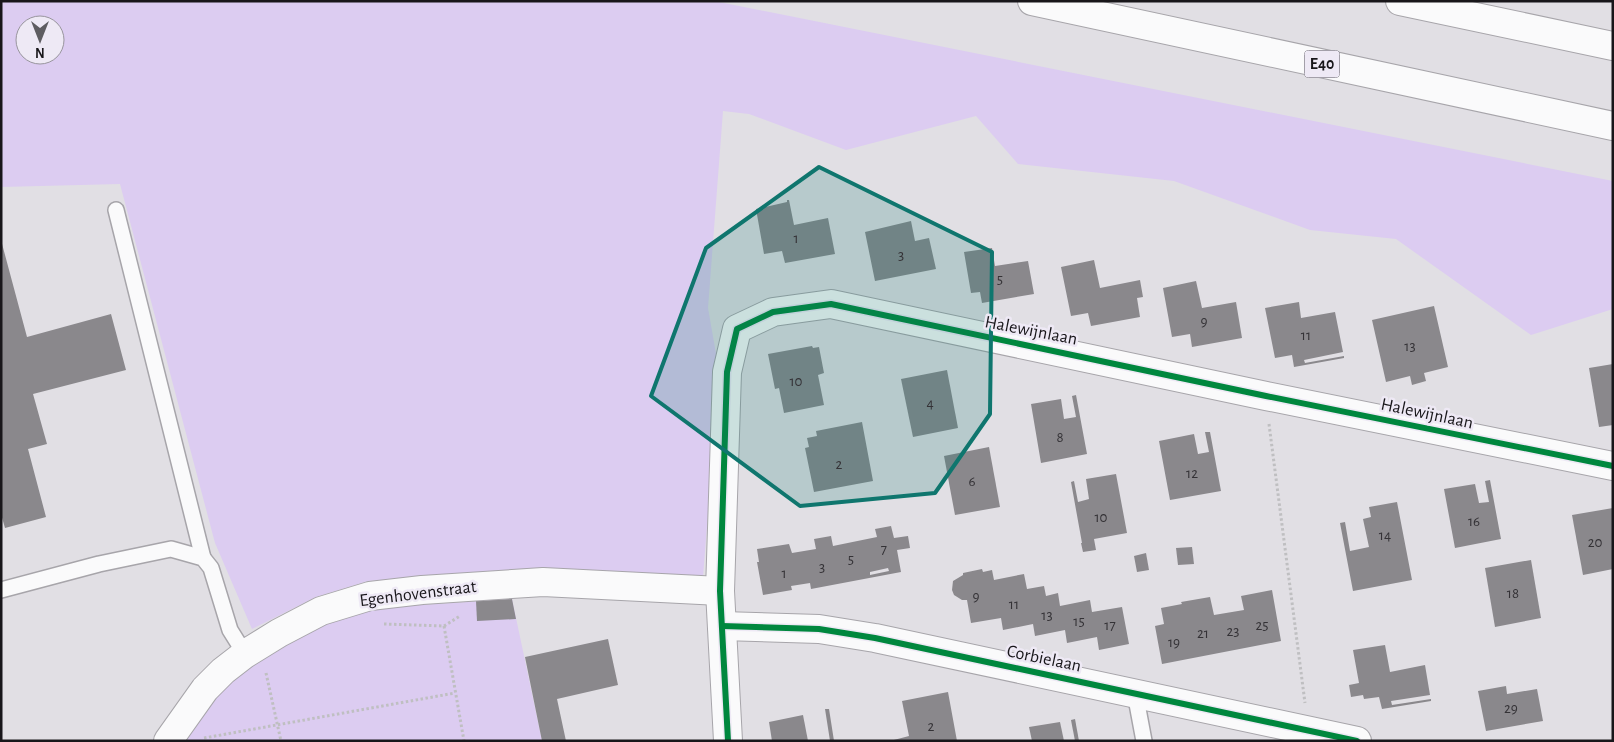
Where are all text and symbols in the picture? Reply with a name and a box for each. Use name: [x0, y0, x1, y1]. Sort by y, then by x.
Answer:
north arrow: [15, 15, 65, 65]
text: N: [35, 45, 45, 59]
road number: E40: [1304, 51, 1340, 78]
house number: 1: [793, 231, 799, 246]
house number: 3: [898, 248, 904, 263]
house number: 5: [997, 272, 1003, 287]
street label: Halewijnlaan: [983, 313, 1079, 349]
house number: 9: [1200, 314, 1208, 329]
house number: 11: [1301, 328, 1311, 343]
house number: 13: [1404, 339, 1416, 354]
house number: 10: [789, 374, 803, 389]
street label: Halewijnlaan: [1379, 395, 1475, 433]
house number: 4: [926, 396, 934, 411]
house number: 8: [1056, 430, 1064, 445]
house number: 2: [836, 457, 843, 472]
house number: 12: [1186, 466, 1198, 481]
house number: 6: [968, 474, 976, 489]
house number: 10: [1094, 510, 1108, 525]
house number: 16: [1468, 514, 1480, 529]
house number: 14: [1379, 528, 1391, 543]
house number: 20: [1588, 535, 1602, 550]
house number: 7: [881, 542, 887, 557]
house number: 5: [848, 552, 854, 567]
house number: 3: [819, 560, 825, 575]
house number: 1: [781, 566, 787, 581]
street label: Egenhovenstraat: [359, 578, 478, 610]
house number: 18: [1507, 586, 1519, 601]
house number: 9: [972, 589, 980, 604]
house number: 11: [1009, 597, 1019, 612]
house number: 13: [1041, 608, 1053, 623]
house number: 15: [1073, 614, 1085, 629]
house number: 17: [1104, 618, 1116, 633]
house number: 25: [1255, 618, 1269, 633]
house number: 23: [1226, 624, 1240, 639]
house number: 21: [1197, 626, 1209, 641]
house number: 19: [1168, 635, 1180, 650]
street label: Corbielaan: [1005, 642, 1083, 676]
house number: 29: [1504, 701, 1518, 716]
house number: 2: [928, 719, 935, 734]

